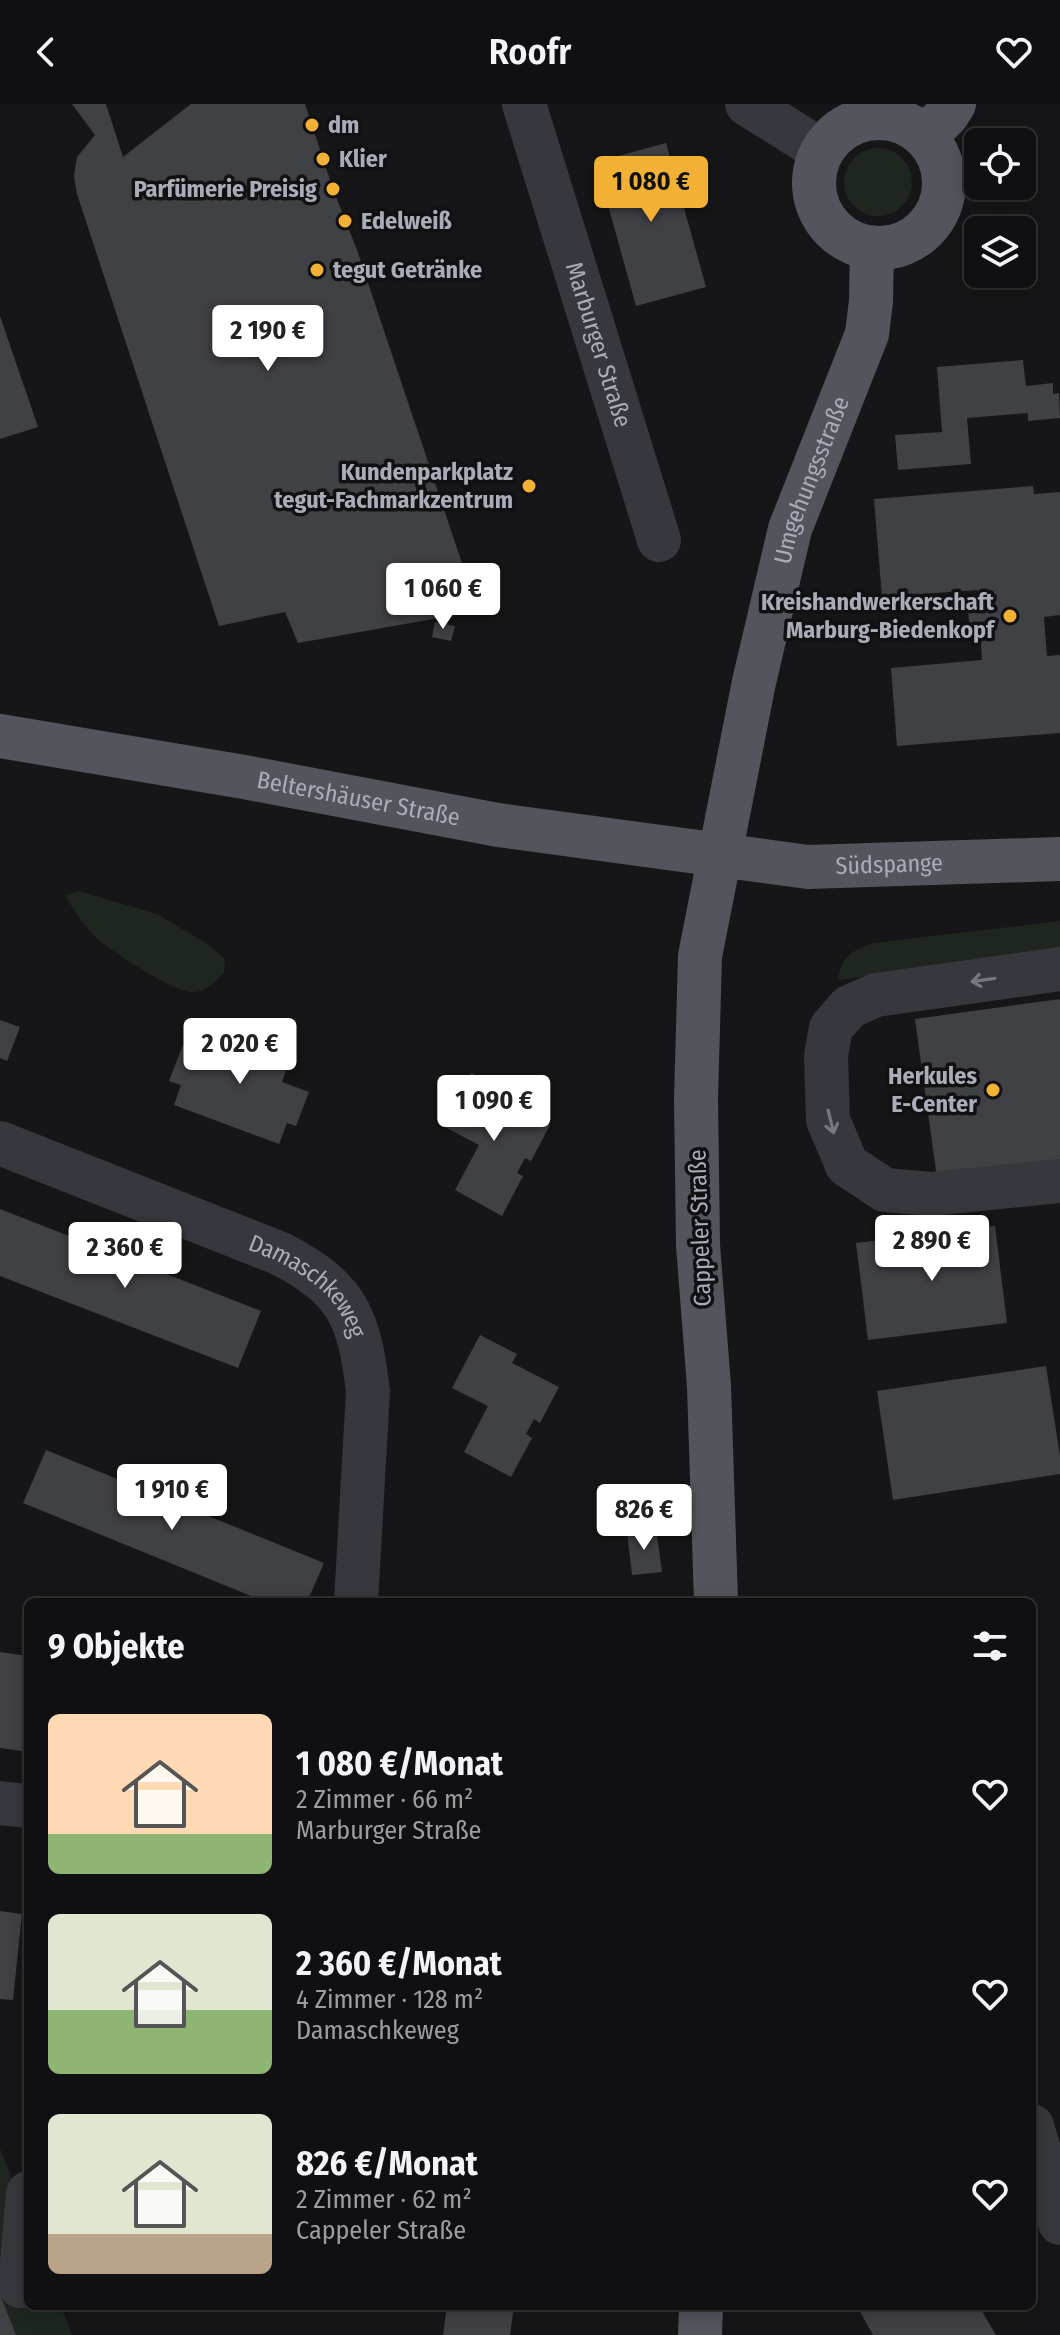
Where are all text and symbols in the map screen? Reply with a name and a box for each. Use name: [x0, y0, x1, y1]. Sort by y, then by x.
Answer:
icon: back: [24, 30, 68, 74]
text: Roofr: [489, 30, 571, 74]
icon: heart: [992, 30, 1036, 74]
place label: dm: [328, 111, 359, 139]
marker: dm: [303, 116, 321, 134]
map controls: [964, 128, 1036, 288]
button: locate: [964, 128, 1036, 200]
place label: Klier: [339, 145, 387, 173]
marker: Klier: [314, 150, 332, 168]
pin: 1 080 €: [577, 156, 725, 224]
text: 1 080 €: [612, 166, 690, 197]
place label: Parfümerie Preisig: [134, 175, 317, 203]
marker: Parfümerie Preisig: [324, 180, 342, 198]
place label: Edelweiß: [361, 207, 452, 235]
marker: Edelweiß: [336, 212, 354, 230]
button: layers: [964, 216, 1036, 288]
place label: tegut Getränke: [333, 256, 482, 284]
street label: Marburger Straße: [560, 259, 637, 431]
marker: tegut Getränke: [308, 261, 326, 279]
pin: 2 190 €: [194, 305, 342, 373]
text: 2 190 €: [230, 315, 306, 346]
street label: Umgehungsstraße: [768, 392, 855, 567]
place label: Kundenparkplatz tegut-Fachmarkzentrum: [274, 458, 513, 514]
marker: Kundenparkplatz tegut-Fachmarkzentrum: [520, 477, 538, 495]
pin: 1 060 €: [369, 563, 517, 631]
text: 1 060 €: [404, 573, 482, 604]
place label: Kreishandwerkerschaft Marburg-Biedenkopf: [761, 588, 996, 644]
marker: Kreishandwerkerschaft Marburg-Biedenkopf: [1001, 607, 1019, 625]
street label: Beltershäuser Straße: [255, 766, 462, 832]
street label: Südspange: [835, 849, 943, 880]
one-way arrow: [971, 973, 996, 988]
pin: 2 020 €: [166, 1018, 314, 1086]
text: 2 020 €: [202, 1028, 279, 1059]
place label: Herkules E-Center: [888, 1062, 977, 1118]
pin: 1 090 €: [420, 1075, 568, 1143]
marker: Herkules E-Center: [984, 1081, 1002, 1099]
text: 1 090 €: [455, 1085, 533, 1116]
one-way arrow: [824, 1109, 839, 1134]
street label: Cappeler Straße: [683, 1149, 717, 1307]
pin: 2 890 €: [858, 1215, 1006, 1283]
pin: 2 360 €: [51, 1222, 199, 1290]
text: 2 890 €: [893, 1225, 971, 1256]
street label: Damaschkeweg: [245, 1229, 372, 1342]
text: 2 360 €: [87, 1232, 163, 1263]
pin: 1 910 €: [98, 1464, 246, 1532]
text: 1 910 €: [135, 1474, 209, 1505]
pin: 826 €: [588, 1484, 700, 1552]
text: 826 €: [615, 1494, 673, 1525]
icon: filters: [968, 1624, 1012, 1668]
text: 9 Objekte: [48, 1626, 184, 1667]
text: 1 080 €/Monat: [296, 1743, 503, 1784]
icon: home: [112, 1746, 208, 1842]
icon: heart: [968, 1772, 1012, 1816]
text: 2 Zimmer · 66 m²: [296, 1784, 473, 1815]
text: Marburger Straße: [296, 1815, 481, 1846]
text: 2 360 €/Monat: [296, 1943, 502, 1984]
icon: home: [112, 1946, 208, 2042]
icon: heart: [968, 1972, 1012, 2016]
text: 4 Zimmer · 128 m²: [296, 1984, 483, 2015]
text: Damaschkeweg: [296, 2015, 459, 2046]
text: 826 €/Monat: [296, 2143, 478, 2184]
icon: home: [112, 2146, 208, 2242]
icon: heart: [968, 2172, 1012, 2216]
text: 2 Zimmer · 62 m²: [296, 2184, 472, 2215]
text: Cappeler Straße: [296, 2215, 466, 2246]

